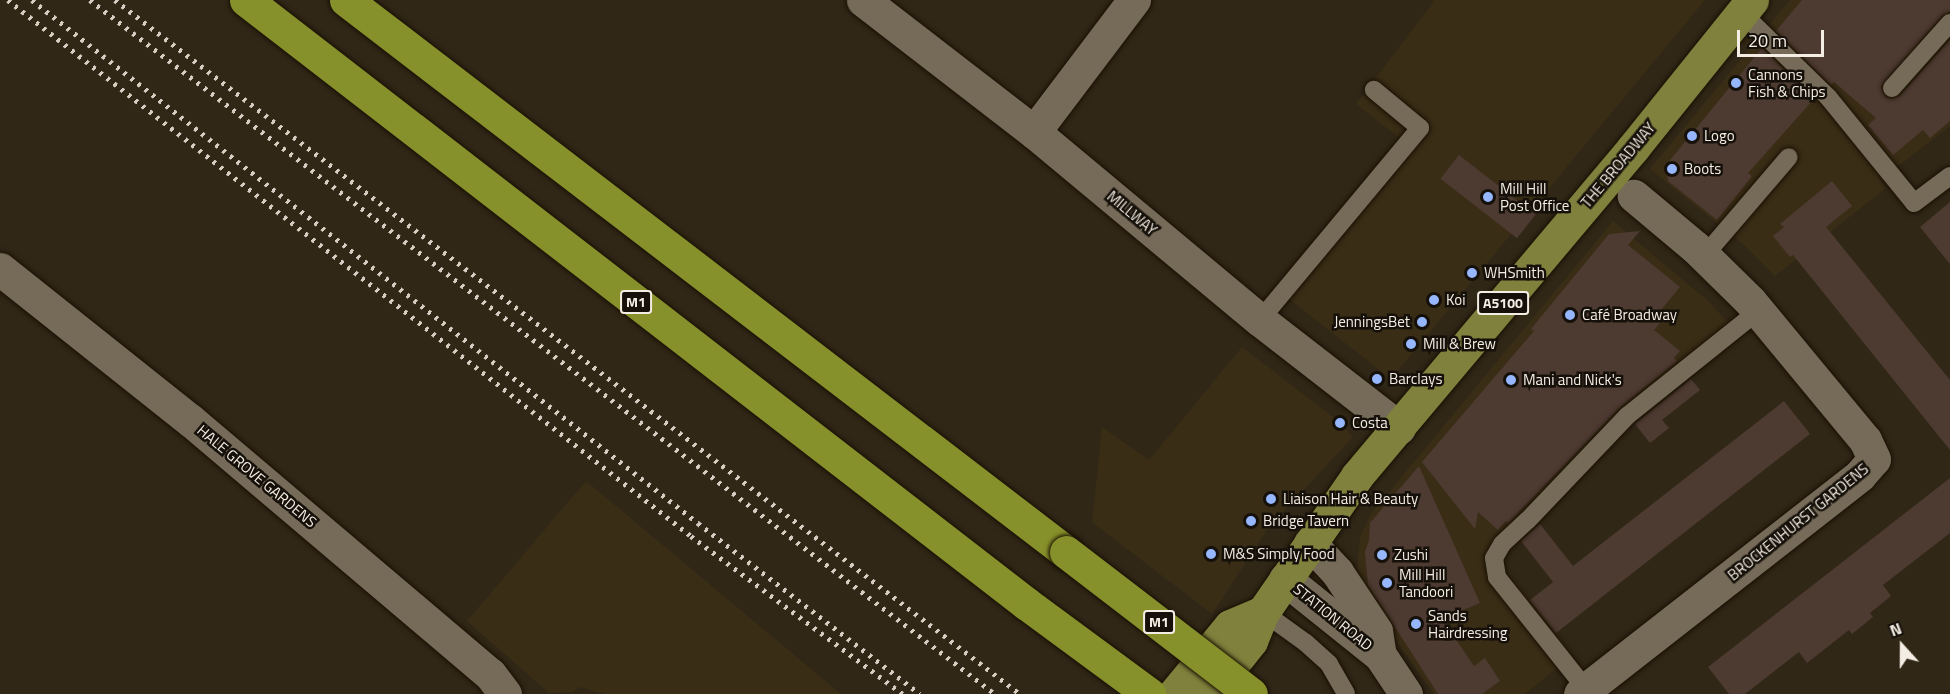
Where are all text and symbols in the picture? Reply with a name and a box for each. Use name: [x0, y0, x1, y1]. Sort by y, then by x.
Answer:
scale bar: [1740, 18, 1827, 56]
text: 20 m: [1748, 27, 1787, 54]
place label: Cannons Fish & Chips: [1748, 65, 1826, 100]
marker: Cannons Fish & Chips: [1729, 76, 1743, 90]
street label: THE BROADWAY: [1577, 119, 1659, 211]
place label: Logo: [1704, 127, 1735, 145]
marker: Logo: [1685, 129, 1699, 143]
place label: Boots: [1684, 160, 1721, 178]
marker: Boots: [1665, 162, 1679, 176]
place label: Mill Hill Post Office: [1500, 179, 1569, 214]
street label: MILLWAY: [1104, 187, 1160, 239]
marker: Mill Hill Post Office: [1481, 190, 1495, 204]
place label: WHSmith: [1484, 264, 1545, 282]
marker: WHSmith: [1465, 266, 1479, 280]
road number: M1: [620, 291, 652, 313]
place label: Koi: [1446, 291, 1466, 309]
road number: A5100: [1476, 292, 1530, 314]
marker: Koi: [1427, 293, 1441, 307]
place label: Café Broadway: [1582, 306, 1677, 324]
marker: Café Broadway: [1563, 308, 1577, 322]
place label: JenningsBet: [1334, 313, 1410, 331]
marker: JenningsBet: [1415, 315, 1429, 329]
place label: Mill & Brew: [1423, 335, 1496, 353]
marker: Mill & Brew: [1404, 337, 1418, 351]
place label: Barclays: [1389, 370, 1442, 388]
place label: Mani and Nick's: [1523, 371, 1622, 389]
marker: Barclays: [1370, 372, 1384, 386]
marker: Mani and Nick's: [1504, 373, 1518, 387]
place label: Costa: [1352, 414, 1388, 432]
marker: Costa: [1333, 416, 1347, 430]
street label: HALE GROVE GARDENS: [194, 421, 320, 531]
street label: BROCKENHURST GARDENS: [1724, 460, 1872, 584]
place label: Liaison Hair & Beauty: [1283, 490, 1418, 508]
marker: Liaison Hair & Beauty: [1264, 492, 1278, 506]
place label: Bridge Tavern: [1263, 512, 1349, 530]
marker: Bridge Tavern: [1244, 514, 1258, 528]
place label: M&S Simply Food: [1223, 545, 1335, 563]
place label: Zushi: [1394, 546, 1428, 564]
marker: M&S Simply Food: [1204, 547, 1218, 561]
marker: Zushi: [1375, 548, 1389, 562]
place label: Mill Hill Tandoori: [1399, 565, 1453, 600]
marker: Mill Hill Tandoori: [1380, 576, 1394, 590]
street label: STATION ROAD: [1290, 580, 1376, 654]
place label: Sands Hairdressing: [1428, 606, 1507, 641]
road number: M1: [1142, 611, 1176, 633]
north arrow: [1872, 616, 1932, 676]
text: N: [1886, 616, 1905, 642]
marker: Sands Hairdressing: [1409, 617, 1423, 631]

